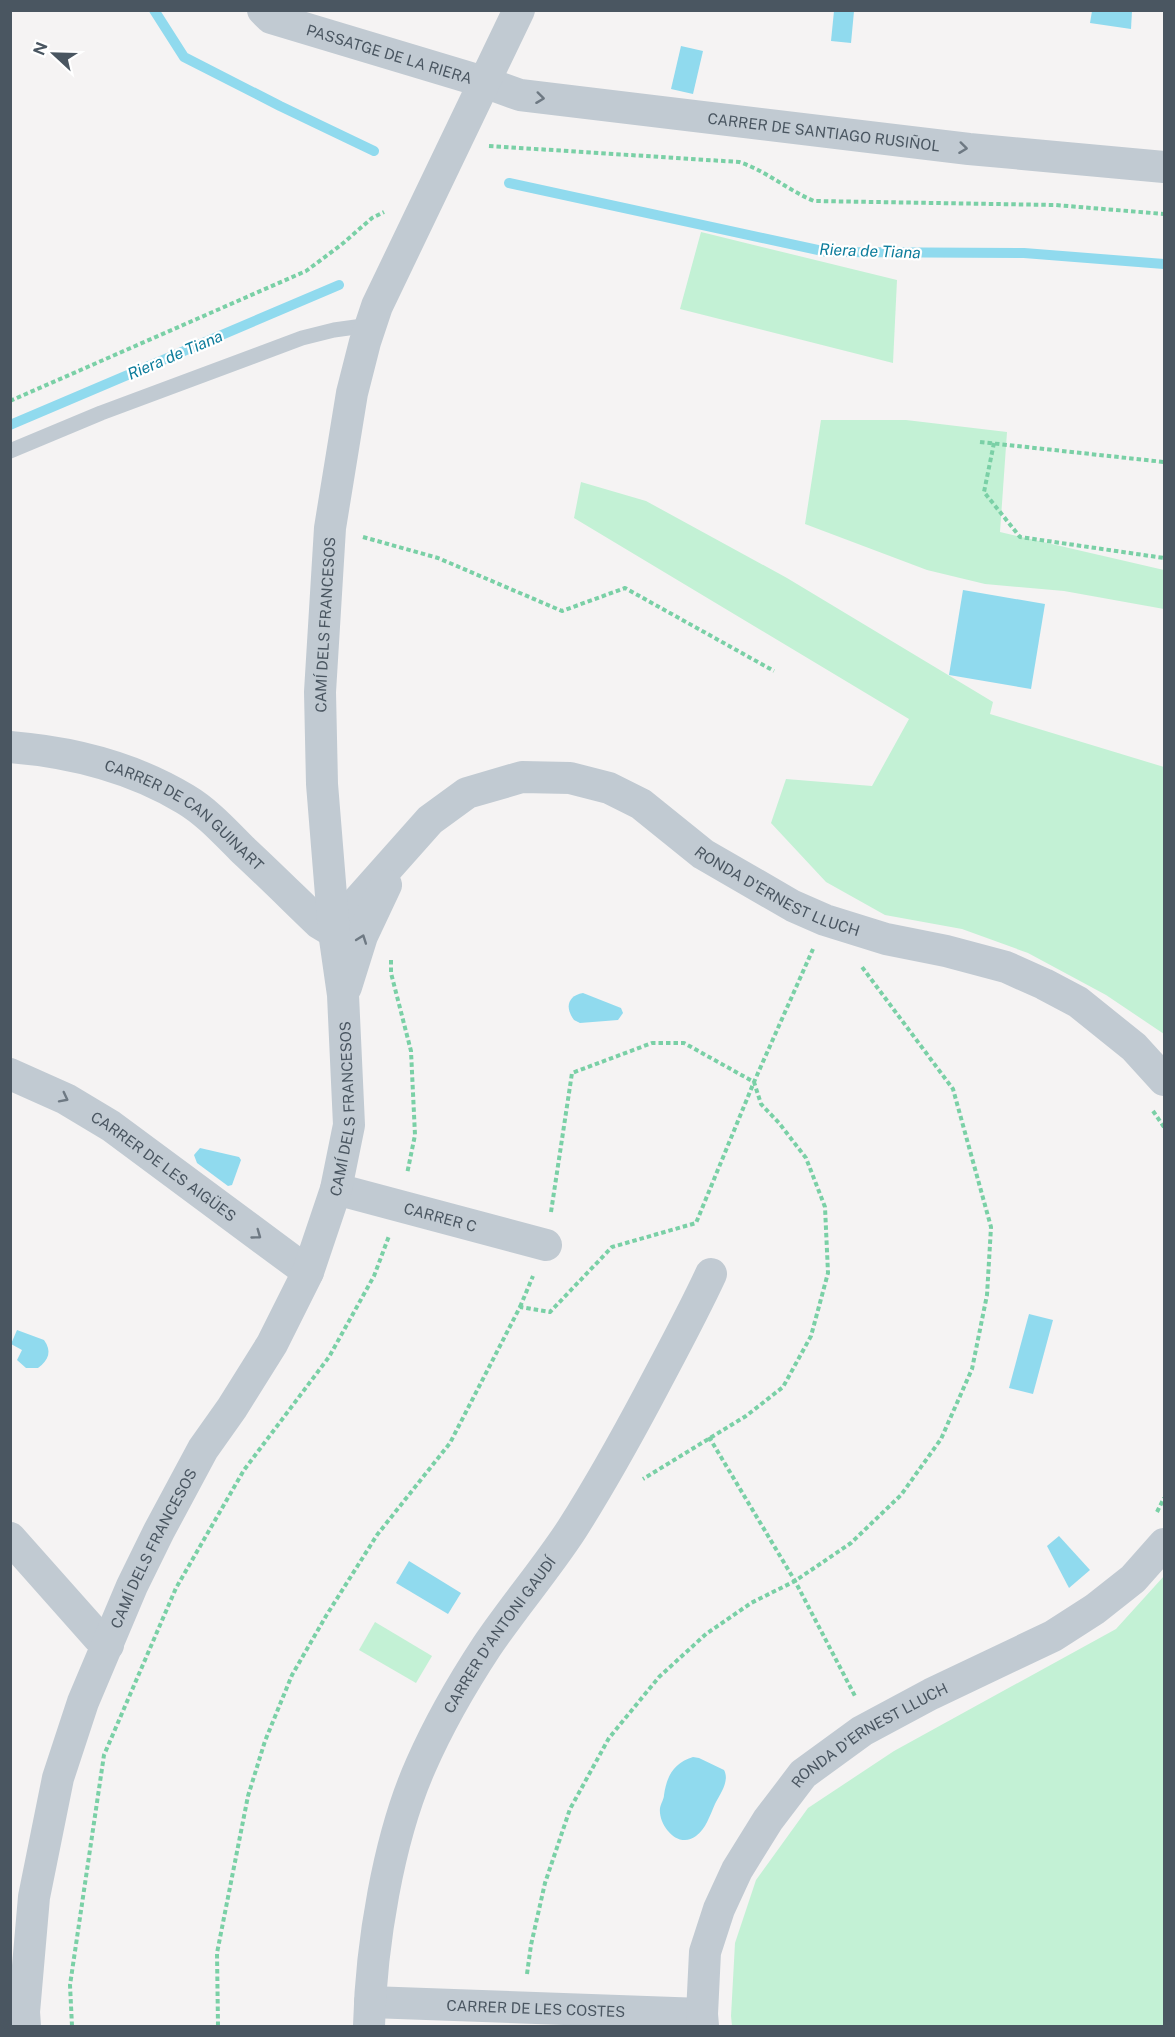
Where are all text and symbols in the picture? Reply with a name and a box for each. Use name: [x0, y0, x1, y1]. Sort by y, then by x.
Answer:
street label: PASSATGE DE LA RIERA: [304, 21, 475, 87]
north arrow: [24, 24, 84, 84]
text: N: [29, 39, 52, 58]
one-way arrow: [535, 91, 544, 104]
street label: CARRER DE SANTIAGO RUSIÑOL: [707, 109, 941, 154]
one-way arrow: [958, 142, 967, 154]
water label: Riera de Tiana: [819, 240, 921, 262]
water label: Riera de Tiana: [125, 326, 225, 384]
street label: CAMÍ DELS FRANCESOS: [311, 536, 338, 713]
street label: CARRER DE CAN GUINART: [103, 756, 267, 874]
street label: RONDA D'ERNEST LLUCH: [692, 843, 862, 939]
one-way arrow: [354, 935, 367, 945]
street label: CAMÍ DELS FRANCESOS: [326, 1021, 358, 1198]
one-way arrow: [57, 1091, 68, 1102]
street label: CARRER DE LES AIGÜES: [88, 1108, 240, 1224]
street label: CARRER C: [402, 1199, 479, 1235]
one-way arrow: [251, 1228, 262, 1239]
street label: CAMÍ DELS FRANCESOS: [107, 1465, 200, 1631]
street label: CARRER D'ANTONI GAUDÍ: [440, 1553, 559, 1716]
street label: RONDA D'ERNEST LLUCH: [788, 1679, 950, 1791]
street label: CARRER DE LES COSTES: [446, 1996, 626, 2020]

